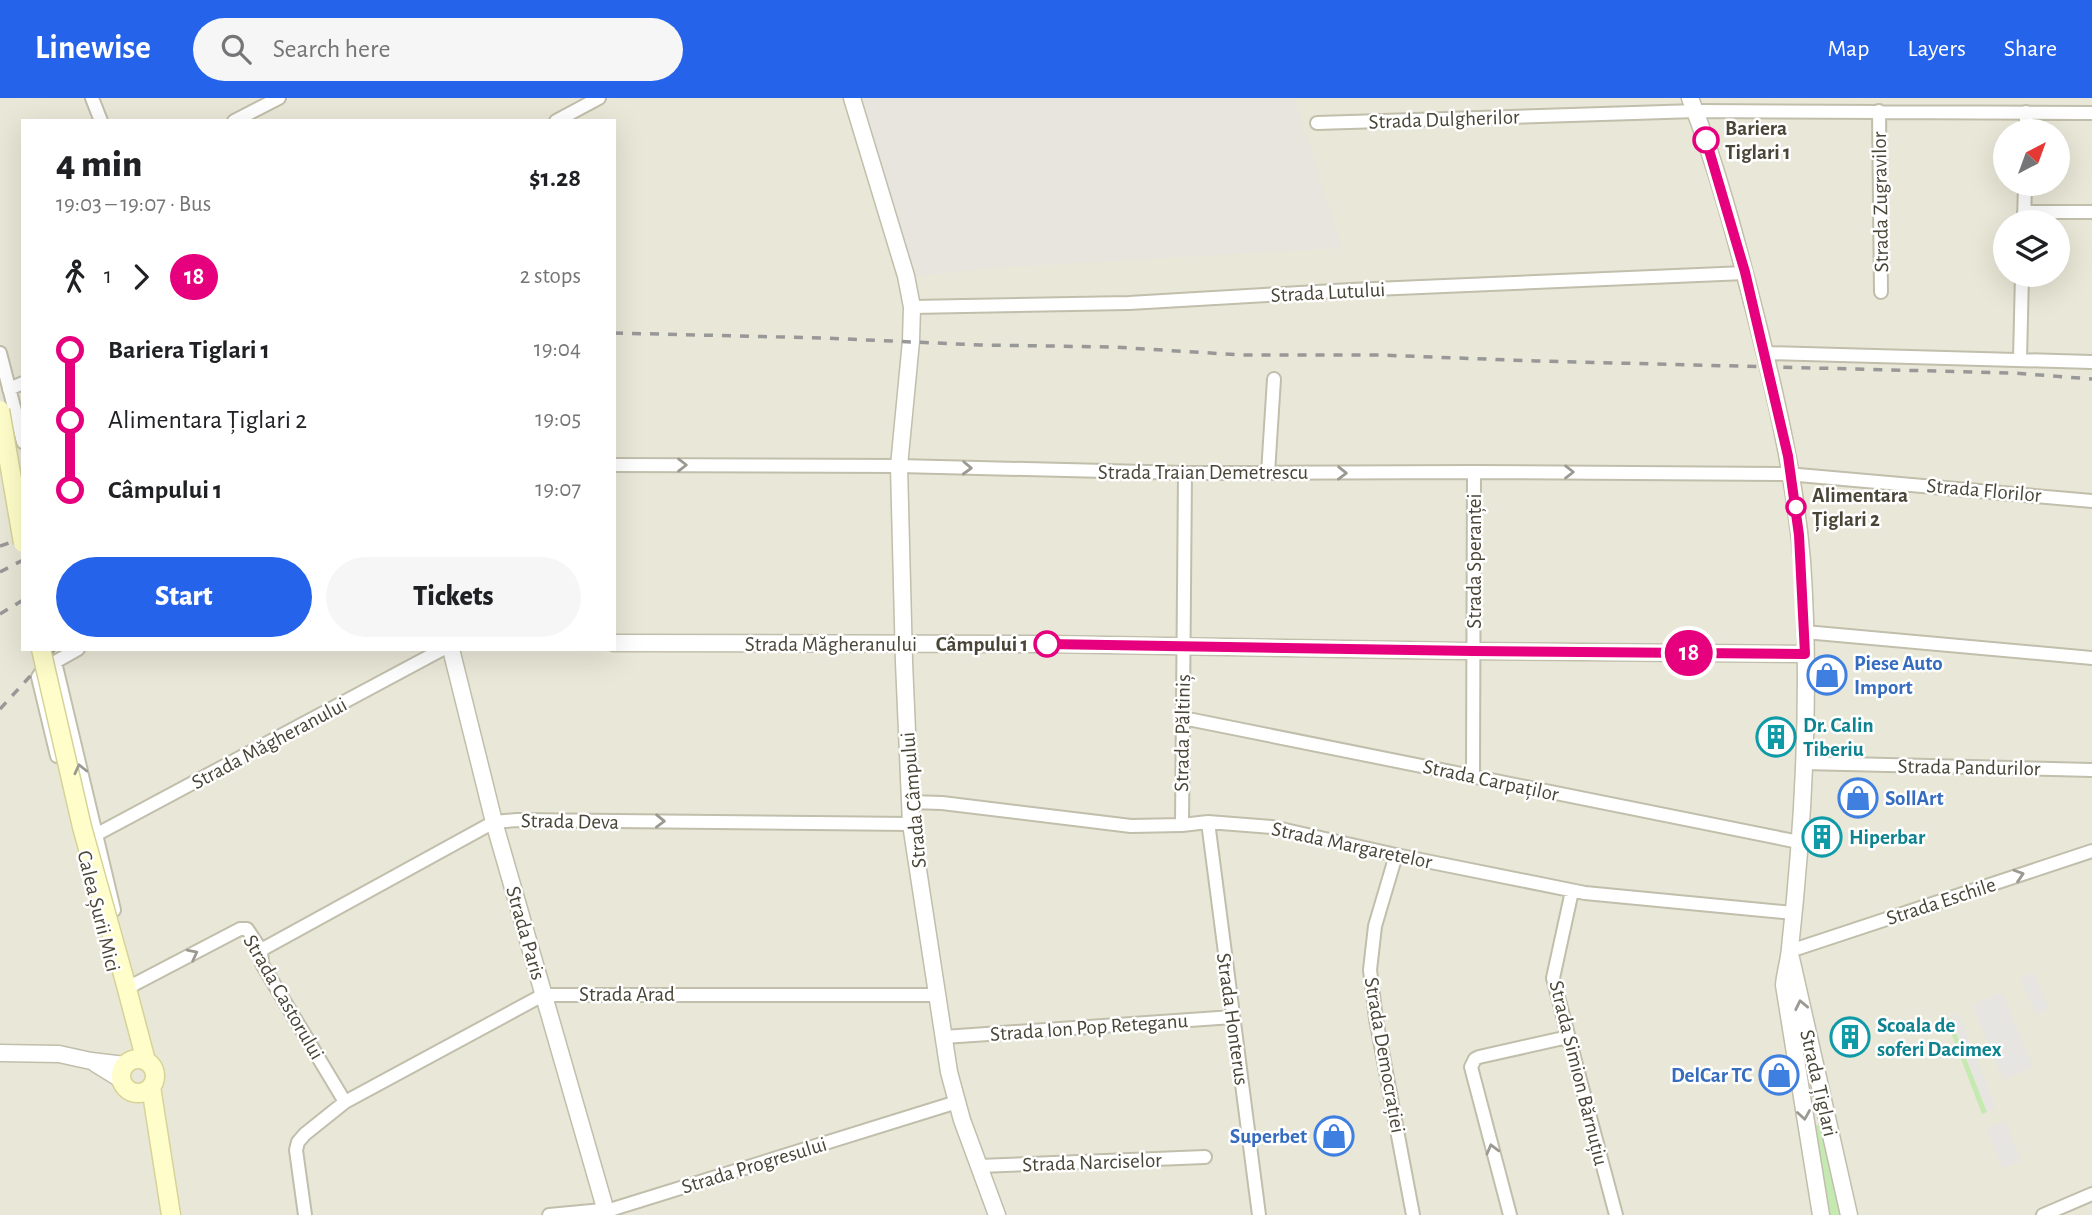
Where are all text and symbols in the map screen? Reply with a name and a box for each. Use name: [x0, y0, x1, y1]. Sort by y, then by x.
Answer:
search box: [193, 18, 683, 81]
icon: search: [217, 30, 255, 68]
text: Linewise: [35, 32, 151, 65]
text: Search here: [273, 36, 390, 62]
text: Map: [1827, 37, 1869, 61]
text: Layers: [1907, 37, 1966, 61]
text: Share: [2004, 37, 2057, 61]
street label: Strada Dulgherilor: [1368, 106, 1520, 133]
place label: Bariera Tiglari 1: [1725, 118, 1791, 163]
north arrow: [1993, 119, 2070, 196]
map controls: [1993, 119, 2070, 287]
marker: Bariera Tiglari 1: [1693, 127, 1719, 153]
street label: Strada Zugravilor: [1869, 131, 1892, 272]
text: 4 min: [56, 146, 142, 184]
text: $1.28: [529, 165, 581, 191]
text: 19:03 – 19:07 · Bus: [56, 193, 211, 216]
button: layers: [1993, 210, 2070, 287]
icon: walk: [56, 258, 94, 296]
icon: forward: [122, 258, 160, 296]
text: 1: [104, 265, 112, 288]
text: 18: [184, 265, 204, 289]
text: 2 stops: [520, 265, 581, 288]
street label: Strada Lutului: [1270, 279, 1386, 306]
text: Bariera Tiglari 1: [108, 337, 270, 363]
text: 19:04: [534, 338, 581, 361]
text: Alimentara Țiglari 2: [108, 407, 307, 433]
text: 19:05: [535, 408, 581, 431]
one-way arrow: [678, 457, 688, 473]
one-way arrow: [963, 460, 973, 476]
street label: Strada Traian Demetrescu: [1098, 462, 1309, 483]
one-way arrow: [1565, 464, 1575, 480]
one-way arrow: [1337, 465, 1348, 481]
street label: Strada Florilor: [1926, 475, 2042, 506]
text: Câmpului 1: [108, 477, 222, 503]
text: 19:07: [535, 478, 581, 501]
place label: Alimentara Țiglari 2: [1812, 485, 1908, 532]
street label: Strada Speranței: [1464, 493, 1487, 629]
marker: Alimentara Țiglari 2: [1786, 497, 1806, 517]
button: Start: [56, 557, 312, 637]
button: Tickets: [326, 557, 581, 637]
line badge: 18: [1658, 630, 1720, 676]
marker: Câmpului 1: [1034, 631, 1060, 657]
street label: Strada Măgheranului: [745, 634, 917, 655]
place label: Câmpului 1: [936, 634, 1028, 655]
text: 18: [1679, 641, 1699, 665]
place label: Piese Auto Import: [1854, 653, 1943, 698]
shop icon: Piese Auto Import: [1806, 654, 1848, 696]
street label: Strada Păltiniș: [1171, 674, 1196, 792]
street label: Strada Măgheranului: [188, 694, 350, 793]
place label: Dr. Calin Tiberiu: [1803, 715, 1874, 760]
building icon: Dr. Calin Tiberiu: [1755, 716, 1797, 758]
street label: Strada Câmpului: [897, 731, 930, 869]
street label: Strada Carpaților: [1421, 756, 1561, 807]
street label: Strada Pandurilor: [1897, 756, 2041, 779]
one-way arrow: [74, 763, 88, 775]
shop icon: SollArt: [1837, 777, 1879, 819]
place label: SollArt: [1885, 788, 1944, 809]
street label: Strada Deva: [521, 810, 620, 833]
one-way arrow: [655, 814, 666, 829]
building icon: Hiperbar: [1801, 816, 1843, 858]
street label: Strada Margaretelor: [1270, 818, 1434, 873]
place label: Hiperbar: [1849, 827, 1926, 848]
street label: Calea Șurii Mici: [71, 848, 124, 974]
one-way arrow: [2013, 869, 2025, 883]
street label: Strada Eschile: [1884, 874, 1998, 929]
street label: Strada Paris: [502, 884, 549, 982]
street label: Strada Castorului: [239, 931, 328, 1063]
one-way arrow: [186, 948, 198, 962]
street label: Strada Honterus: [1213, 952, 1252, 1086]
street label: Strada Democrației: [1358, 975, 1409, 1135]
street label: Strada Simion Bărnuțiu: [1543, 979, 1612, 1168]
street label: Strada Arad: [579, 984, 675, 1005]
one-way arrow: [1795, 999, 1809, 1011]
street label: Strada Ion Pop Reteganu: [989, 1010, 1189, 1045]
place label: Scoala de soferi Dacimex: [1877, 1015, 2002, 1060]
building icon: Scoala de soferi Dacimex: [1829, 1016, 1871, 1058]
street label: Strada Țiglari: [1794, 1028, 1841, 1139]
shop icon: DelCar TC: [1758, 1054, 1800, 1096]
place label: DelCar TC: [1671, 1065, 1752, 1086]
one-way arrow: [1796, 1109, 1811, 1121]
shop icon: Superbet: [1313, 1115, 1355, 1157]
place label: Superbet: [1230, 1126, 1307, 1147]
street label: Strada Progresului: [679, 1133, 829, 1198]
one-way arrow: [1486, 1143, 1500, 1155]
street label: Strada Narciselor: [1022, 1150, 1162, 1175]

